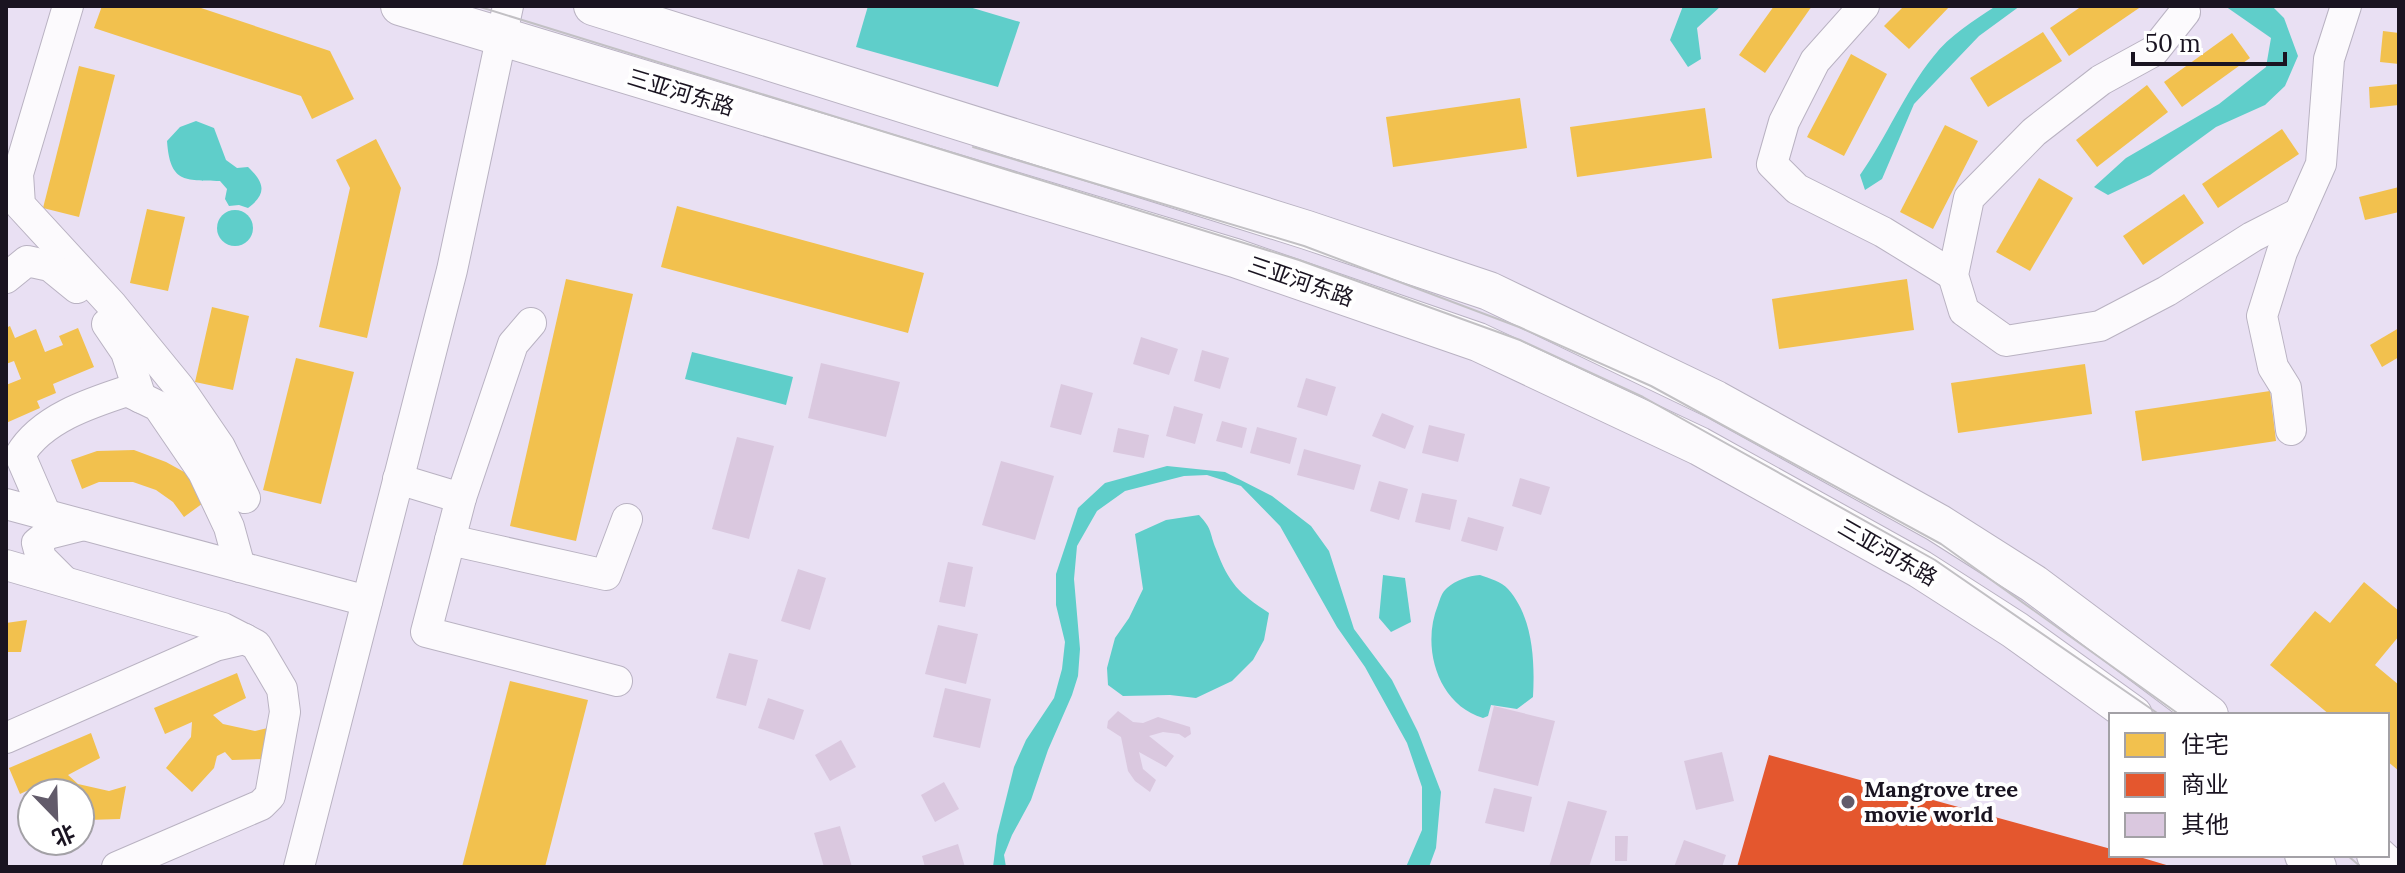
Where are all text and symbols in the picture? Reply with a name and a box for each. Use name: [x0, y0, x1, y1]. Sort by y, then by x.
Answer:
scale bar: [2133, 16, 2285, 66]
text: 50 m: [2145, 28, 2201, 59]
street label: 三亚河东路: [624, 63, 738, 121]
street label: 三亚河东路: [1244, 250, 1358, 312]
street label: 三亚河东路: [1833, 512, 1943, 592]
legend: [2109, 713, 2389, 857]
text: 住宅: [2181, 729, 2229, 760]
text: 商业: [2181, 769, 2229, 800]
place label: Mangrove tree movie world: [1864, 775, 2018, 828]
north arrow: [16, 777, 96, 857]
marker: Mangrove tree movie world: [1839, 793, 1857, 811]
text: 其他: [2181, 809, 2229, 840]
text: 北: [48, 818, 79, 853]

